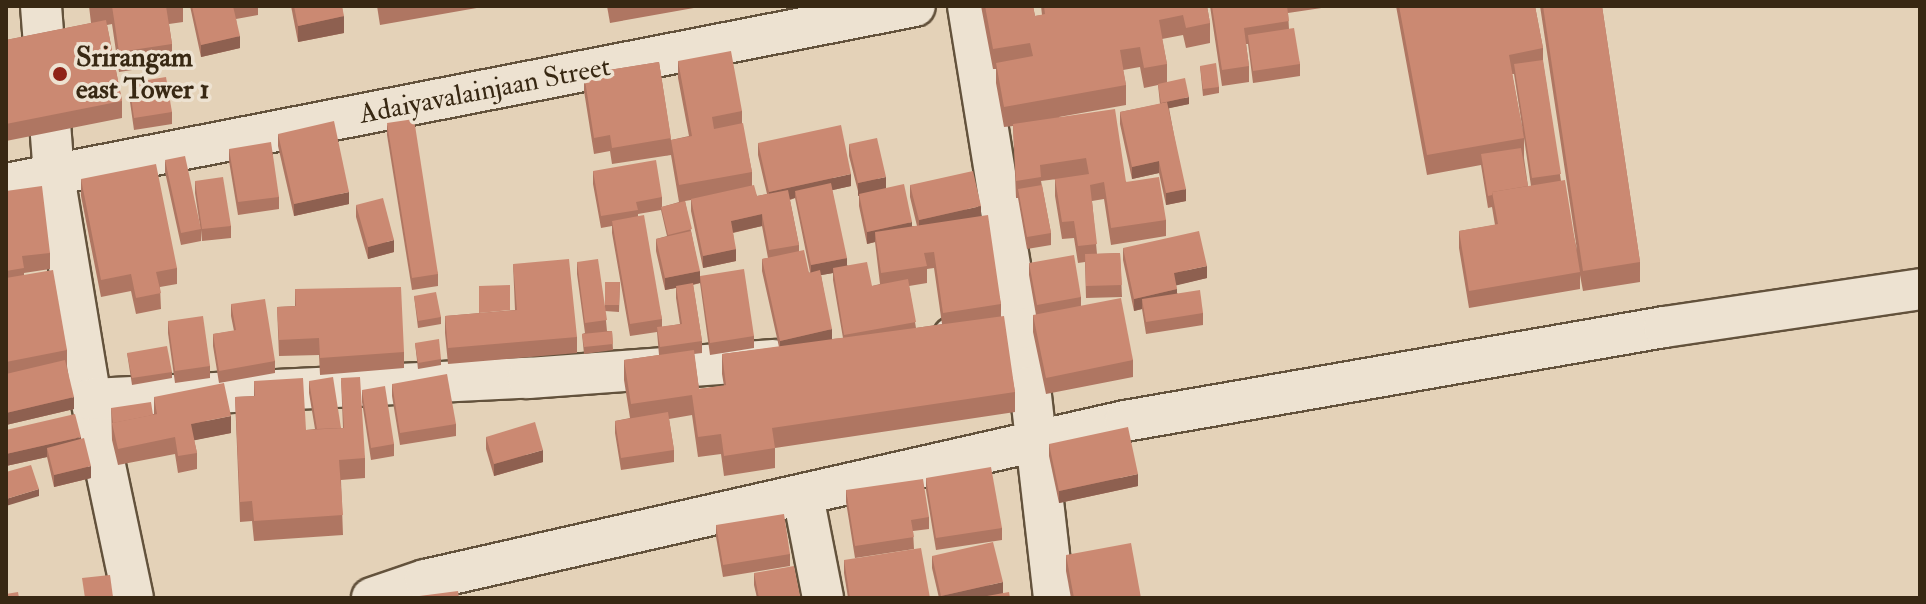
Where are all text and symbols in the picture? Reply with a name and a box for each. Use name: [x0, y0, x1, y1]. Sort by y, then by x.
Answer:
place label: Srirangam east Tower 1: [76, 41, 209, 107]
street label: Adaiyavalainjaan Street: [357, 50, 613, 132]
marker: Srirangam east Tower 1: [51, 65, 69, 83]

